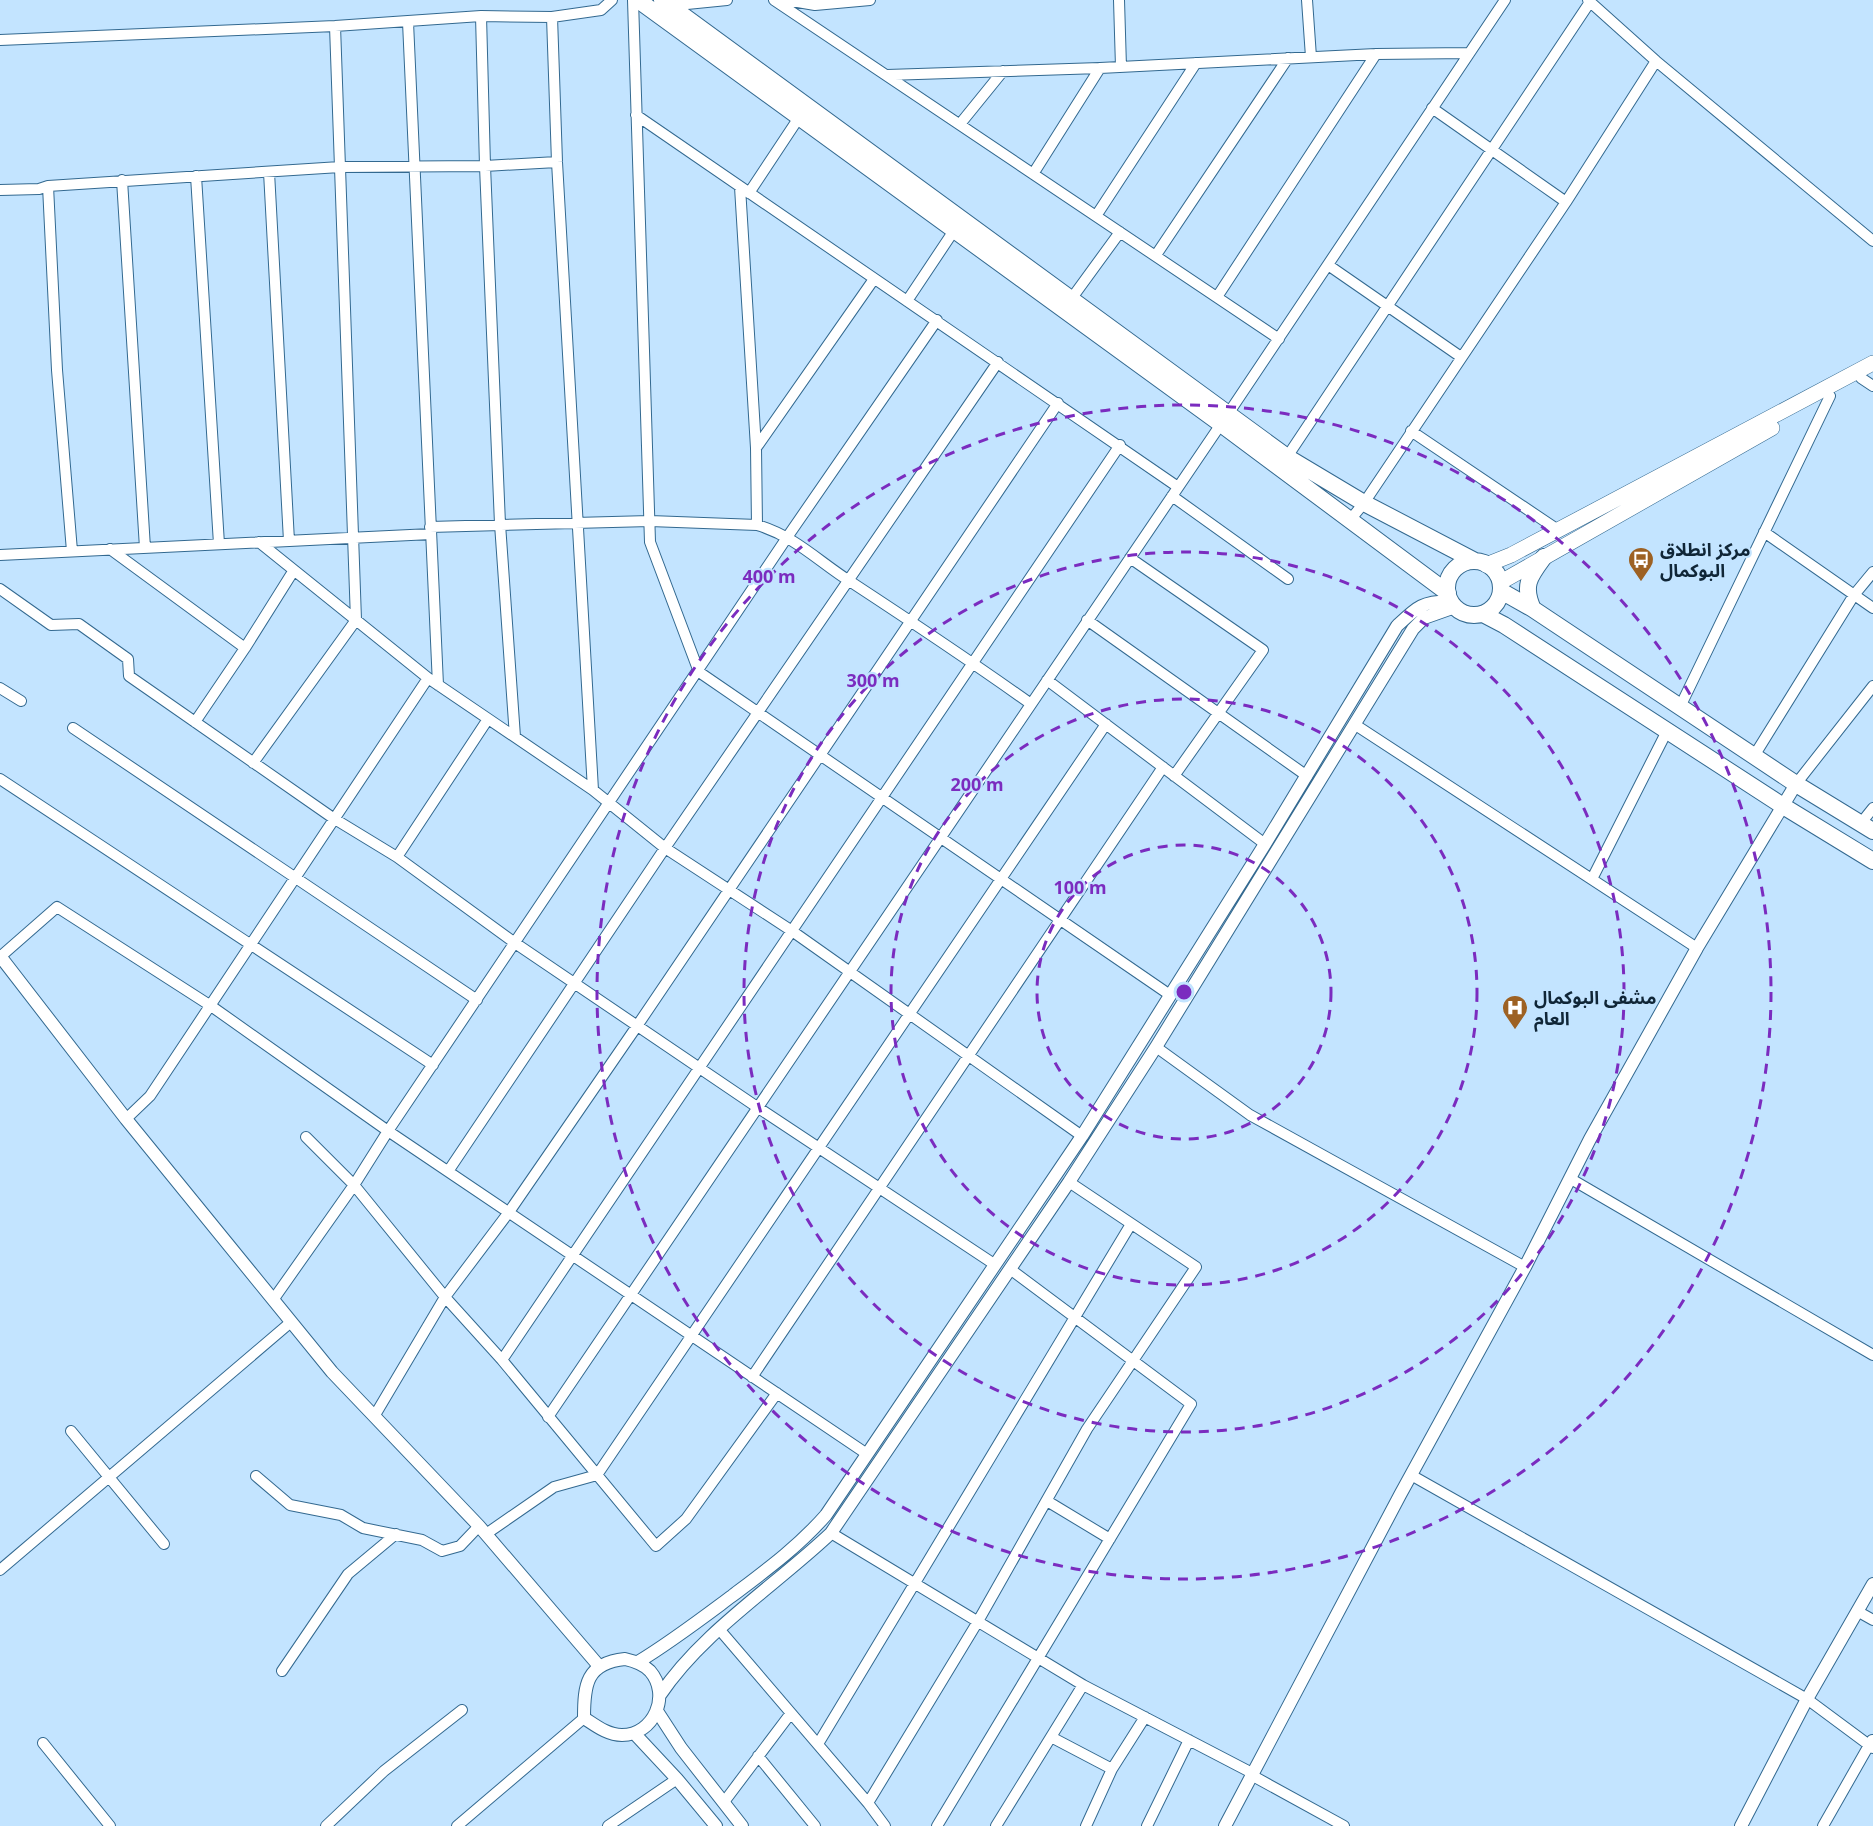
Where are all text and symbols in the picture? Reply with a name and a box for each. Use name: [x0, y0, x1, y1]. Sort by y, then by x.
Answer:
place label: مركز انطلاق البوكمال: [1660, 537, 1750, 582]
bus stop icon: مركز انطلاق البوكمال: [1626, 545, 1656, 583]
text: 400 m: [742, 564, 796, 588]
text: 300 m: [846, 668, 900, 692]
text: 200 m: [950, 772, 1004, 796]
text: 100 m: [1053, 875, 1107, 899]
centre of rings: [1174, 982, 1194, 1002]
place label: مشفى البوكمال العام: [1534, 985, 1657, 1032]
hospital icon: مشفى البوكمال العام: [1500, 993, 1530, 1031]

